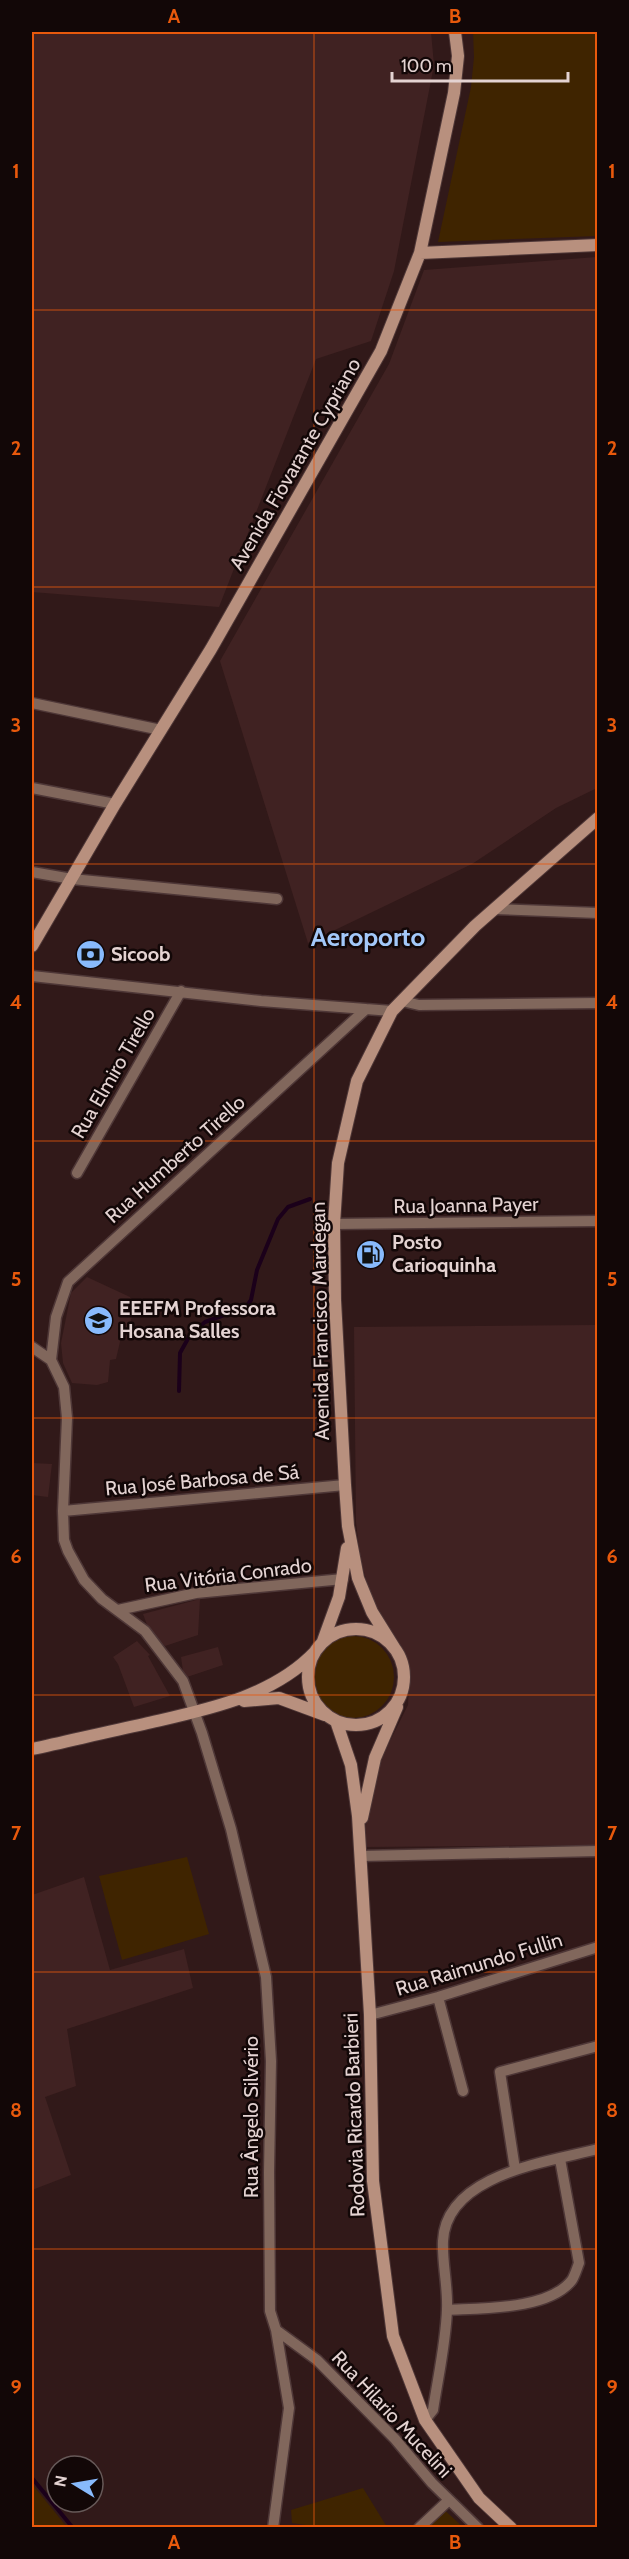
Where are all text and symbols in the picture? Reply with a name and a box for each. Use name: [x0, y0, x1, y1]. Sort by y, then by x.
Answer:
text: A: [168, 4, 181, 28]
text: B: [449, 4, 461, 28]
scale bar: [392, 45, 568, 83]
text: 100 m: [401, 55, 452, 77]
text: 1: [12, 159, 20, 183]
text: 1: [608, 159, 616, 183]
street label: Avenida Fiovarante Cypriano: [224, 354, 366, 574]
text: 2: [11, 436, 21, 460]
text: 2: [607, 436, 617, 460]
text: 3: [11, 713, 21, 737]
text: 3: [607, 713, 617, 737]
district label: Aeroporto: [311, 921, 425, 953]
bank icon: Sicoob: [74, 938, 106, 970]
place label: Sicoob: [111, 942, 171, 966]
text: 4: [10, 990, 22, 1014]
text: 4: [606, 990, 618, 1014]
street label: Rua Elmiro Tirello: [66, 1003, 160, 1143]
street label: Rua Humberto Tirello: [100, 1090, 250, 1228]
street label: Rua Joanna Payer: [393, 1192, 539, 1218]
street label: Avenida Francisco Mardegan: [306, 1202, 334, 1440]
place label: Posto Carioquinha: [392, 1230, 496, 1277]
fuel station icon: Posto Carioquinha: [355, 1238, 387, 1270]
text: 5: [11, 1267, 21, 1291]
text: 5: [607, 1267, 617, 1291]
place label: EEEFM Professora Hosana Salles: [119, 1296, 276, 1343]
school or university icon: EEEFM Professora Hosana Salles: [82, 1304, 114, 1336]
street label: Rua José Barbosa de Sá: [104, 1460, 300, 1500]
text: 6: [10, 1544, 22, 1568]
text: 6: [606, 1544, 618, 1568]
street label: Rua Vitória Conrado: [143, 1553, 313, 1597]
text: 7: [11, 1821, 22, 1845]
text: 7: [607, 1821, 618, 1845]
street label: Rua Raimundo Fullin: [393, 1927, 565, 2001]
street label: Rodovia Ricardo Barbieri: [338, 2013, 370, 2217]
street label: Rua Ângelo Silvério: [239, 2036, 263, 2198]
text: 8: [10, 2098, 22, 2122]
text: 8: [606, 2098, 618, 2122]
street label: Rua Hilario Mucelini: [327, 2345, 457, 2483]
text: 9: [10, 2375, 22, 2399]
text: 9: [606, 2375, 618, 2399]
north arrow: [45, 2454, 105, 2514]
text: N: [50, 2474, 71, 2489]
text: A: [168, 2530, 181, 2554]
text: B: [449, 2530, 461, 2554]

